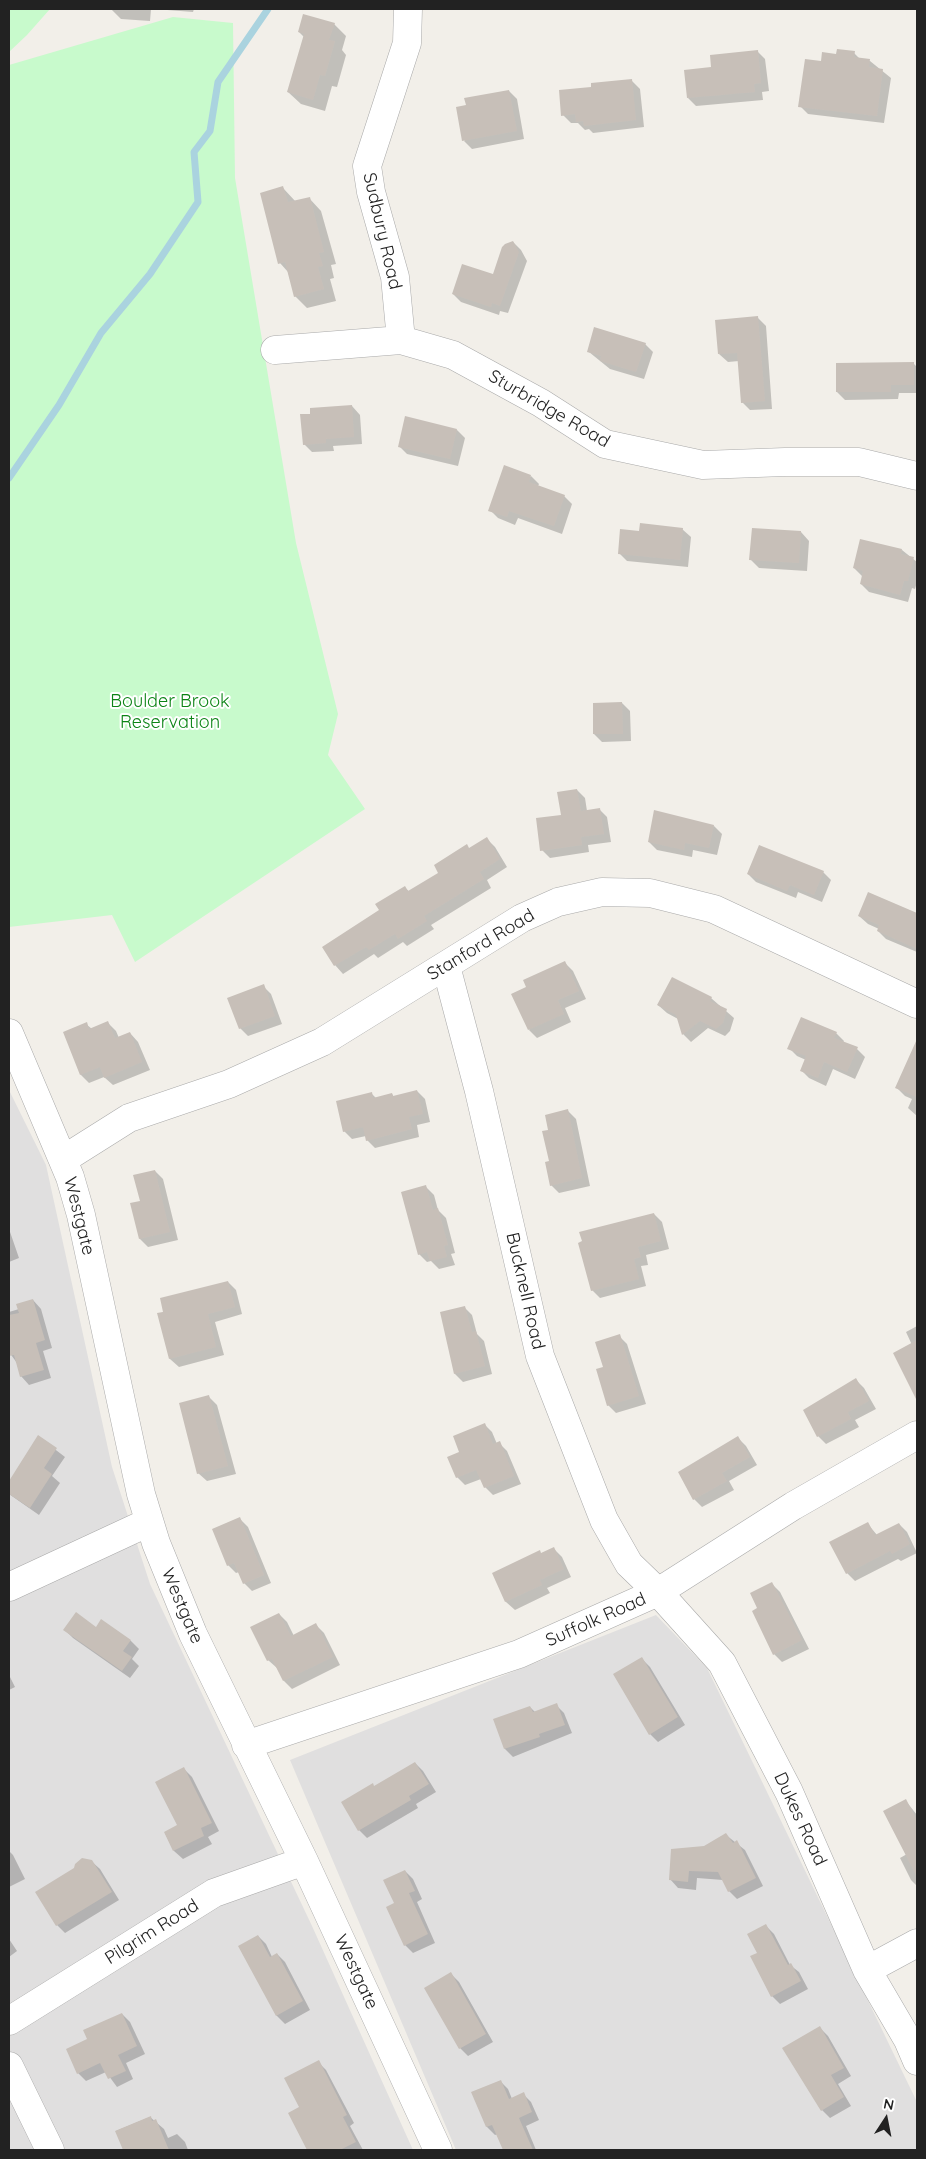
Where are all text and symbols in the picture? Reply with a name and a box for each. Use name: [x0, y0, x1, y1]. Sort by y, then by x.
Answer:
street label: Sudbury Road: [358, 171, 406, 291]
street label: Sturbridge Road: [484, 365, 614, 453]
park label: Boulder Brook Reservation: [110, 691, 230, 734]
street label: Stanford Road: [423, 905, 539, 985]
street label: Westgate: [59, 1175, 99, 1257]
street label: Bucknell Road: [501, 1230, 549, 1352]
street label: Westgate: [156, 1565, 208, 1647]
street label: Suffolk Road: [542, 1588, 650, 1652]
street label: Dukes Road: [769, 1769, 831, 1869]
street label: Pilgrim Road: [101, 1895, 203, 1969]
street label: Westgate: [329, 1931, 383, 2013]
north arrow: [861, 2094, 911, 2144]
text: N: [882, 2094, 896, 2114]

